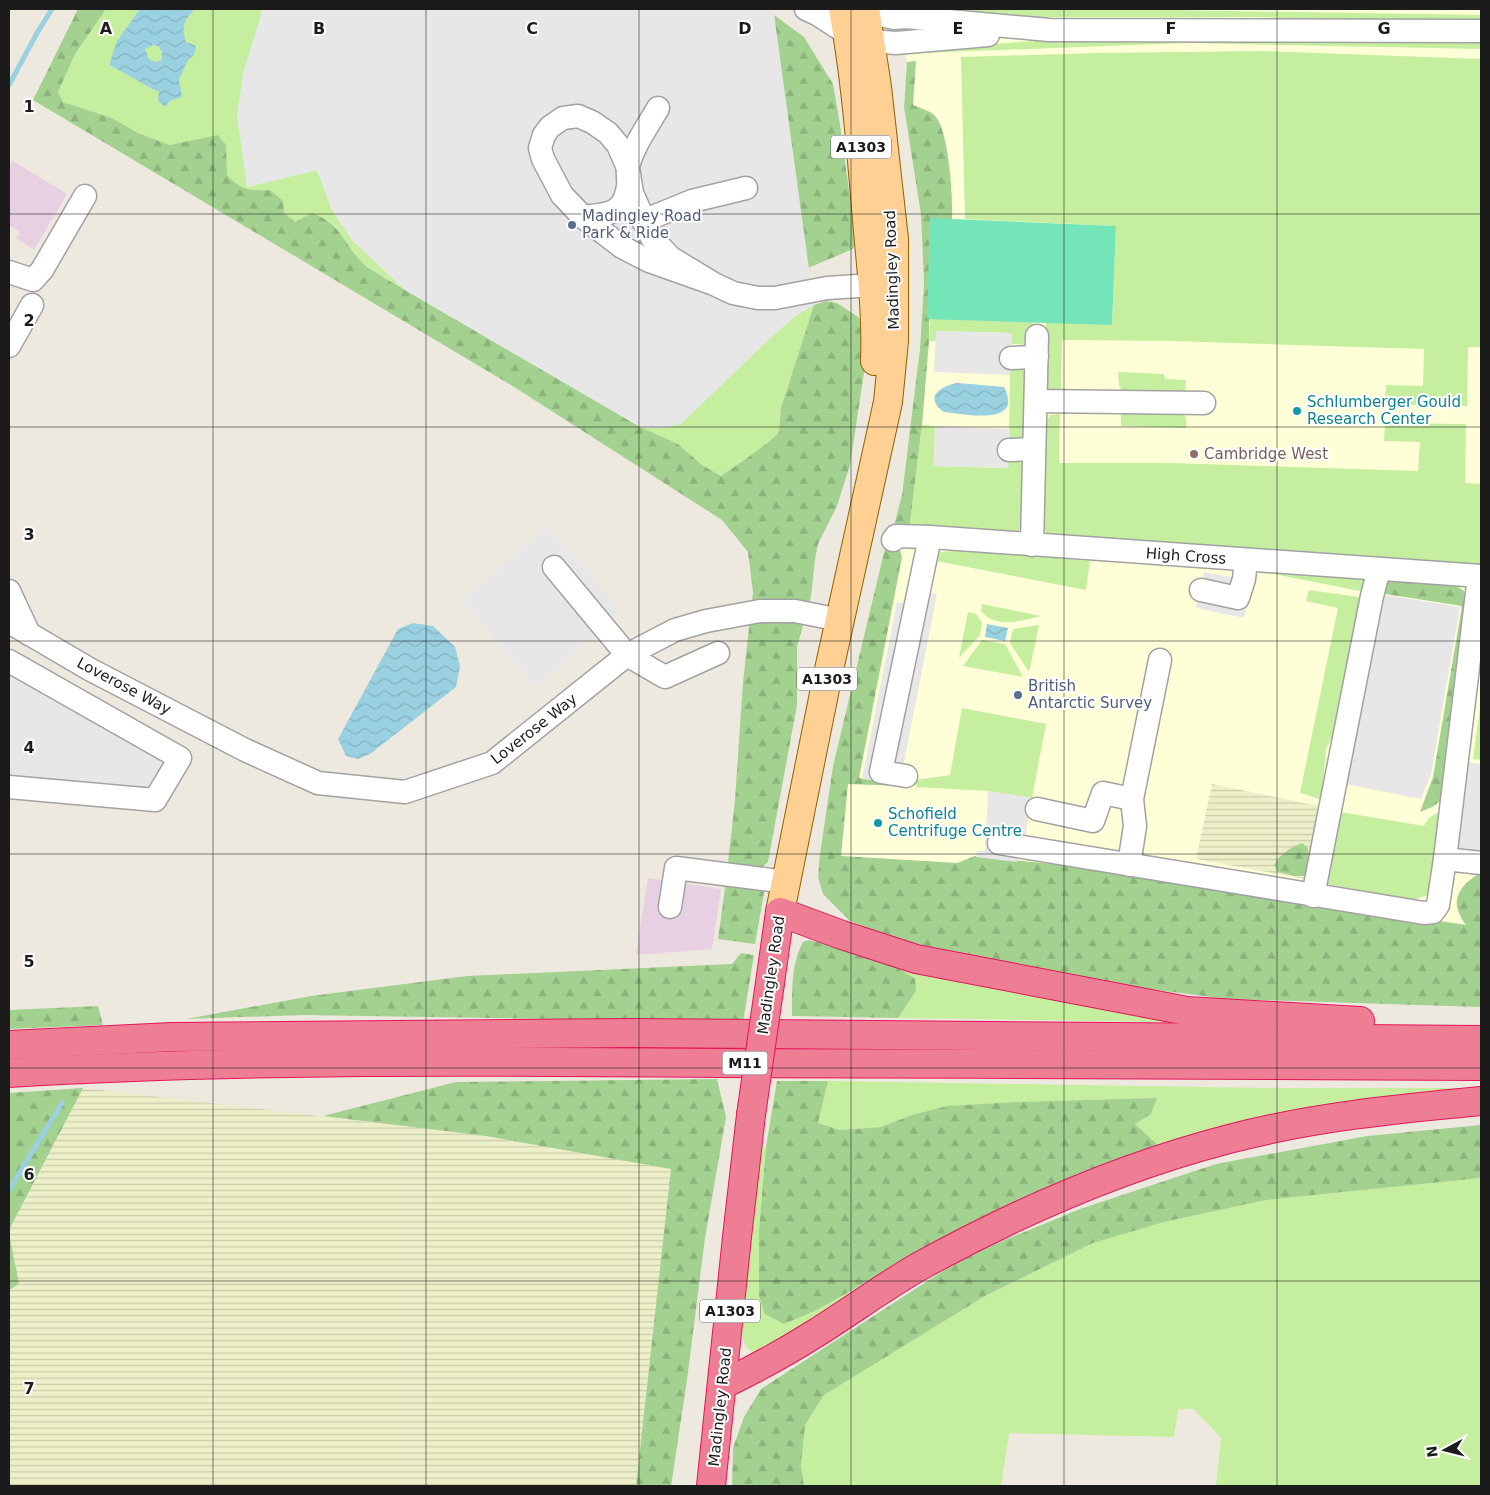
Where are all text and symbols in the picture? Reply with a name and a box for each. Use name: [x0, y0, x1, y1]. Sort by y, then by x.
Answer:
text: A: [100, 19, 113, 38]
text: B: [313, 19, 325, 38]
text: C: [526, 19, 538, 38]
text: D: [738, 19, 752, 38]
text: E: [953, 19, 963, 38]
text: F: [1166, 19, 1176, 38]
text: G: [1377, 19, 1391, 38]
text: 1: [23, 97, 35, 116]
road number: A1303: [831, 136, 891, 158]
place label: Madingley Road Park & Ride: [582, 207, 702, 242]
street label: Madingley Road: [881, 210, 903, 330]
marker: Madingley Road Park & Ride: [566, 219, 578, 231]
text: 2: [23, 311, 35, 330]
place label: Schlumberger Gould Research Center: [1307, 393, 1461, 428]
marker: Schlumberger Gould Research Center: [1291, 405, 1303, 417]
place label: Cambridge West: [1204, 445, 1328, 463]
marker: Cambridge West: [1188, 448, 1200, 460]
text: 3: [23, 525, 35, 544]
street label: High Cross: [1145, 544, 1227, 568]
street label: Loverose Way: [74, 654, 174, 718]
road number: A1303: [797, 668, 857, 691]
place label: British Antarctic Survey: [1028, 677, 1152, 712]
marker: British Antarctic Survey: [1012, 689, 1024, 701]
street label: Loverose Way: [487, 690, 581, 768]
text: 4: [23, 738, 35, 757]
place label: Schofield Centrifuge Centre: [888, 805, 1022, 840]
marker: Schofield Centrifuge Centre: [872, 817, 884, 829]
street label: Madingley Road: [754, 915, 788, 1035]
text: 5: [23, 952, 35, 971]
road number: M11: [722, 1052, 768, 1074]
text: 6: [23, 1165, 35, 1184]
road number: A1303: [700, 1300, 760, 1322]
street label: Madingley Road: [705, 1347, 735, 1467]
text: 7: [23, 1379, 35, 1398]
north arrow: [1420, 1425, 1470, 1475]
text: N: [1423, 1445, 1441, 1458]

